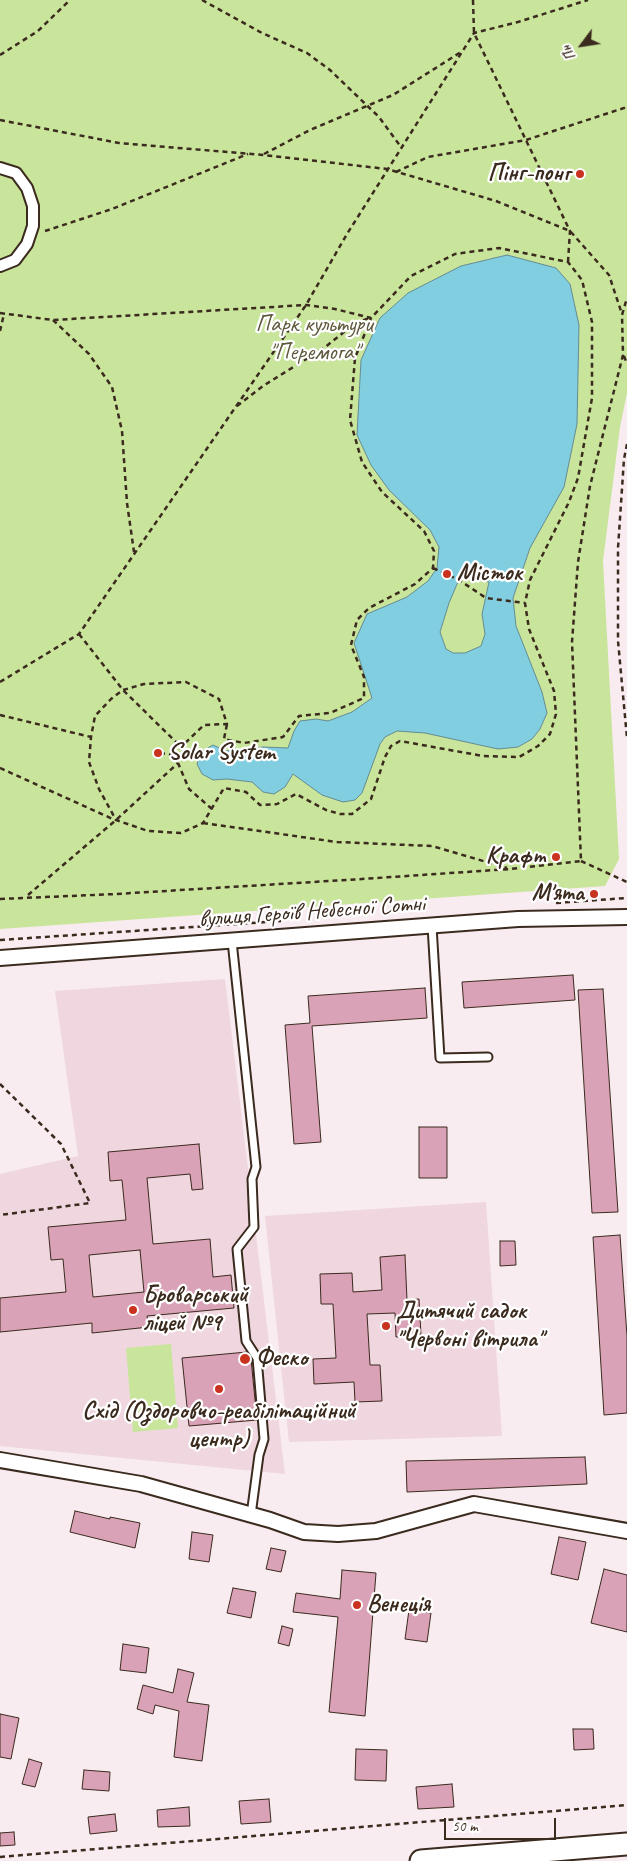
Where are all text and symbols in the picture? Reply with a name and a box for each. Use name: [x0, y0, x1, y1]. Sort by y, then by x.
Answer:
north arrow: [557, 20, 607, 70]
text: Пн: [558, 42, 580, 64]
place label: Пінг-понг: [488, 160, 570, 188]
marker: Пінг-понг: [574, 168, 586, 180]
park label: Парк культури "Перемога": [255, 311, 373, 367]
place label: Місток: [457, 560, 522, 588]
marker: Місток: [441, 568, 453, 580]
place label: Solar System: [168, 739, 275, 767]
marker: Solar System: [152, 747, 164, 759]
place label: Крафт: [486, 843, 546, 871]
marker: Крафт: [550, 851, 562, 863]
place label: М'ята: [532, 880, 584, 908]
marker: М'ята: [588, 888, 600, 900]
street label: вулиця Героїв Небесної Сотні: [198, 890, 426, 934]
place label: Броварський ліцей №9: [143, 1282, 248, 1338]
place label: Дитячий садок "Червоні вітрила": [396, 1298, 543, 1354]
marker: Броварський ліцей №9: [127, 1304, 139, 1316]
marker: Дитячий садок "Червоні вітрила": [380, 1320, 392, 1332]
place label: Феско: [256, 1345, 307, 1373]
marker: Феско: [238, 1352, 252, 1366]
marker: Схід (Оздоровчо-реабілітаційний центр): [213, 1383, 225, 1395]
place label: Схід (Оздоровчо-реабілітаційний центр): [82, 1398, 356, 1454]
place label: Венеція: [367, 1591, 430, 1619]
marker: Венеція: [351, 1599, 363, 1611]
scale bar: [447, 1808, 560, 1840]
text: 50 m: [452, 1817, 478, 1836]

